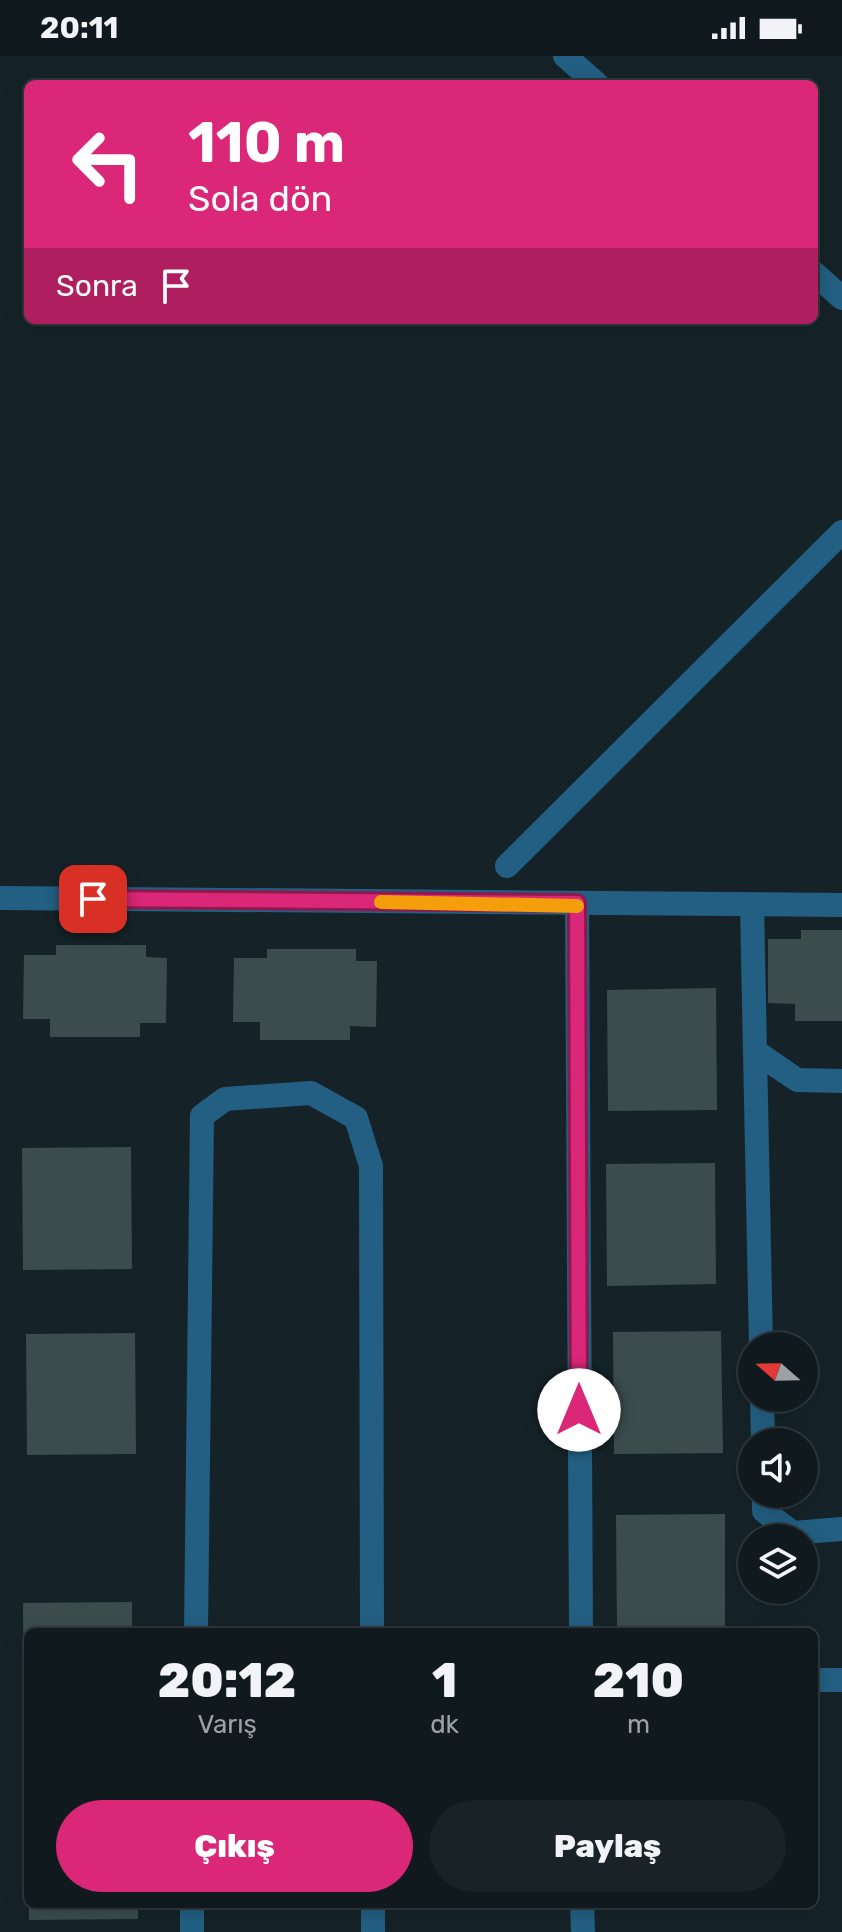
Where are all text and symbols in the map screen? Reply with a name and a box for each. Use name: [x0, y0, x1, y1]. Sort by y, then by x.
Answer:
text: 20:11: [40, 10, 118, 46]
text: 110 m: [188, 110, 345, 176]
icon: left: [56, 112, 160, 216]
text: Sola dön: [188, 177, 332, 220]
icon: arrive: [154, 264, 198, 308]
text: Sonra: [56, 268, 138, 304]
pin: [59, 865, 127, 933]
icon: arrive: [71, 877, 115, 921]
north arrow: [738, 1332, 818, 1412]
map controls: [738, 1332, 818, 1604]
position arrow: [537, 1368, 621, 1452]
button: sound: [738, 1428, 818, 1508]
button: layers: [738, 1524, 818, 1604]
text: 20:12: [158, 1652, 296, 1709]
text: 1: [432, 1652, 457, 1709]
text: 210: [593, 1652, 684, 1709]
text: Varış: [197, 1709, 257, 1740]
text: dk: [430, 1709, 459, 1740]
text: m: [627, 1709, 650, 1740]
button: Çıkış: [56, 1800, 413, 1892]
button: Paylaş: [429, 1800, 786, 1892]

